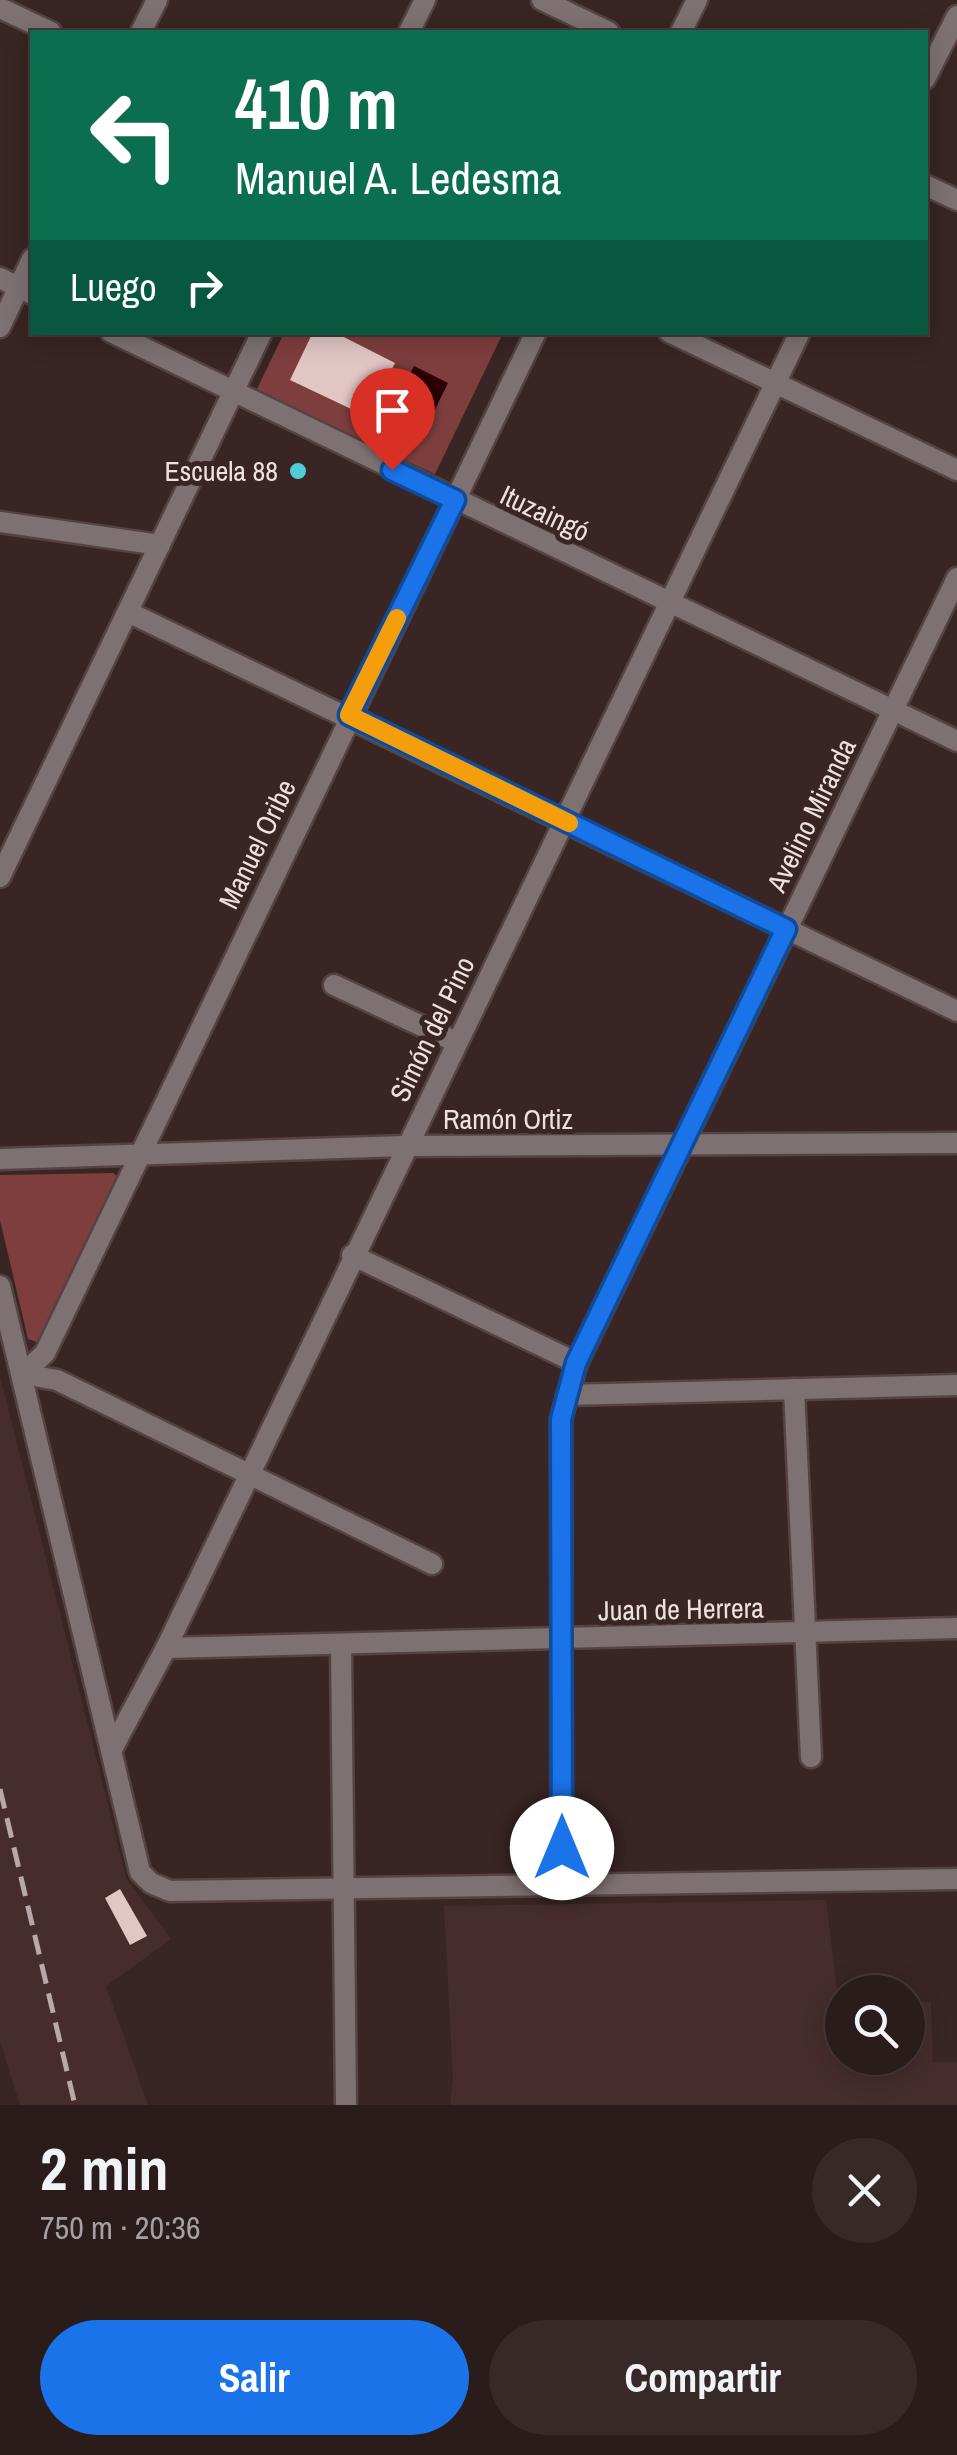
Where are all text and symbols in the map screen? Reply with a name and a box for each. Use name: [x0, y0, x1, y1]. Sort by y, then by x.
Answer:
text: 410 m: [235, 57, 398, 151]
icon: left: [70, 70, 200, 200]
text: Manuel A. Ledesma: [235, 147, 561, 208]
icon: right: [177, 260, 232, 315]
text: Luego: [70, 262, 157, 313]
pin: [350, 368, 435, 471]
icon: arrive: [365, 383, 420, 438]
place label: Escuela 88: [164, 452, 278, 490]
marker: Escuela 88: [287, 460, 309, 482]
street label: Ituzaingó: [494, 476, 596, 550]
street label: Avelino Miranda: [757, 732, 865, 899]
street label: Manuel Oribe: [209, 773, 305, 915]
street label: Simón del Pino: [381, 950, 483, 1108]
street label: Ramón Ortiz: [443, 1100, 573, 1138]
street label: Juan de Herrera: [598, 1589, 764, 1629]
position arrow: [510, 1796, 614, 1900]
map controls: [825, 1975, 925, 2075]
button: search: [825, 1975, 925, 2075]
text: 2 min: [40, 2128, 169, 2209]
button: close: [812, 2138, 917, 2243]
text: 750 m · 20:36: [40, 2206, 200, 2249]
button: Salir: [40, 2320, 469, 2435]
button: Compartir: [489, 2320, 917, 2435]

